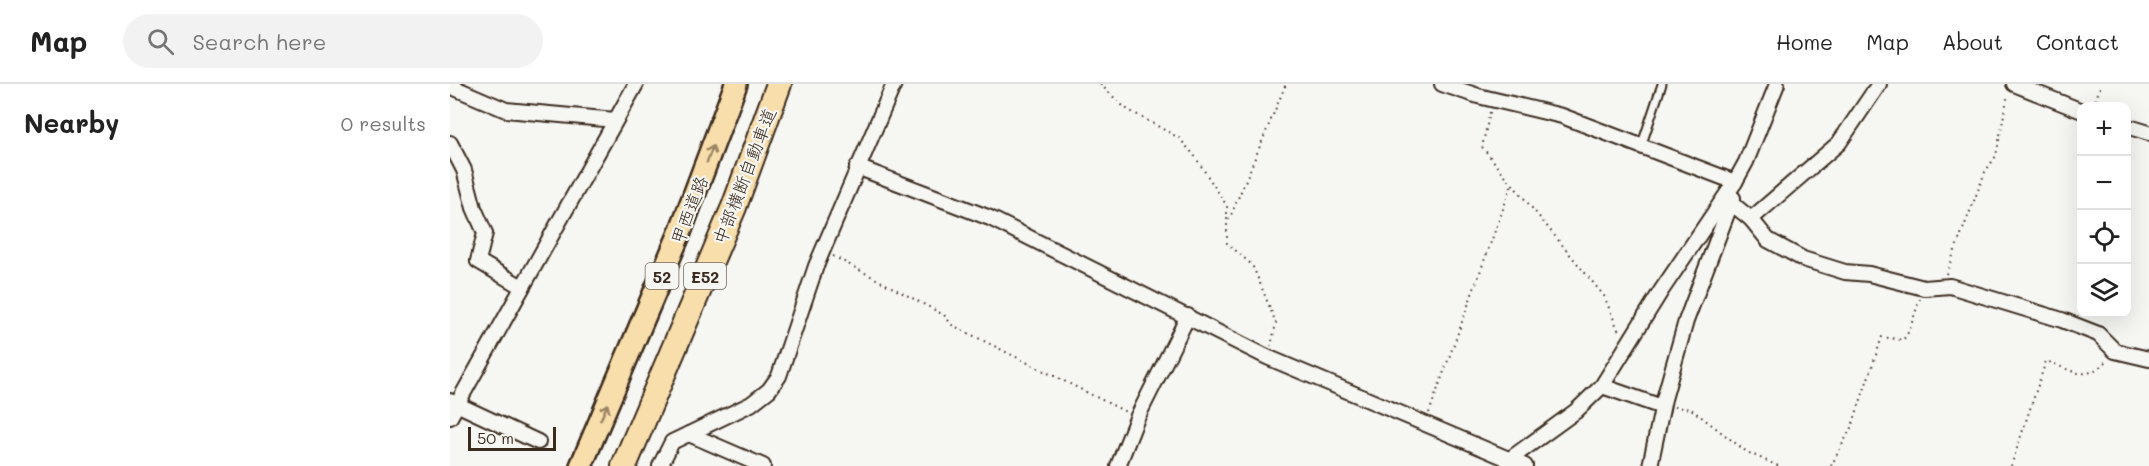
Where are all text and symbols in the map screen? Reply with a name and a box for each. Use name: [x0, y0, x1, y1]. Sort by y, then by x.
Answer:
search box: [123, 14, 543, 68]
text: Map: [30, 23, 87, 59]
icon: search: [144, 25, 177, 58]
text: Search here: [192, 27, 326, 56]
text: Home: [1776, 28, 1833, 55]
text: Map: [1866, 28, 1909, 55]
text: About: [1942, 28, 2003, 55]
text: Contact: [2036, 28, 2119, 55]
map controls: [2077, 102, 2131, 318]
button: +: [2077, 102, 2131, 156]
street label: 中部横断自動車道: [707, 104, 781, 248]
text: Nearby: [24, 106, 119, 140]
text: 0 results: [341, 110, 426, 136]
one-way arrow: [705, 146, 716, 164]
button: −: [2077, 156, 2131, 210]
street label: 甲西道路: [665, 172, 713, 248]
button: locate: [2077, 210, 2131, 264]
road number: 52: [646, 263, 678, 289]
road number: E52: [684, 263, 726, 289]
button: layers: [2077, 264, 2131, 318]
one-way arrow: [599, 404, 610, 422]
scale bar: [468, 424, 556, 452]
text: 50 m: [477, 427, 514, 448]

